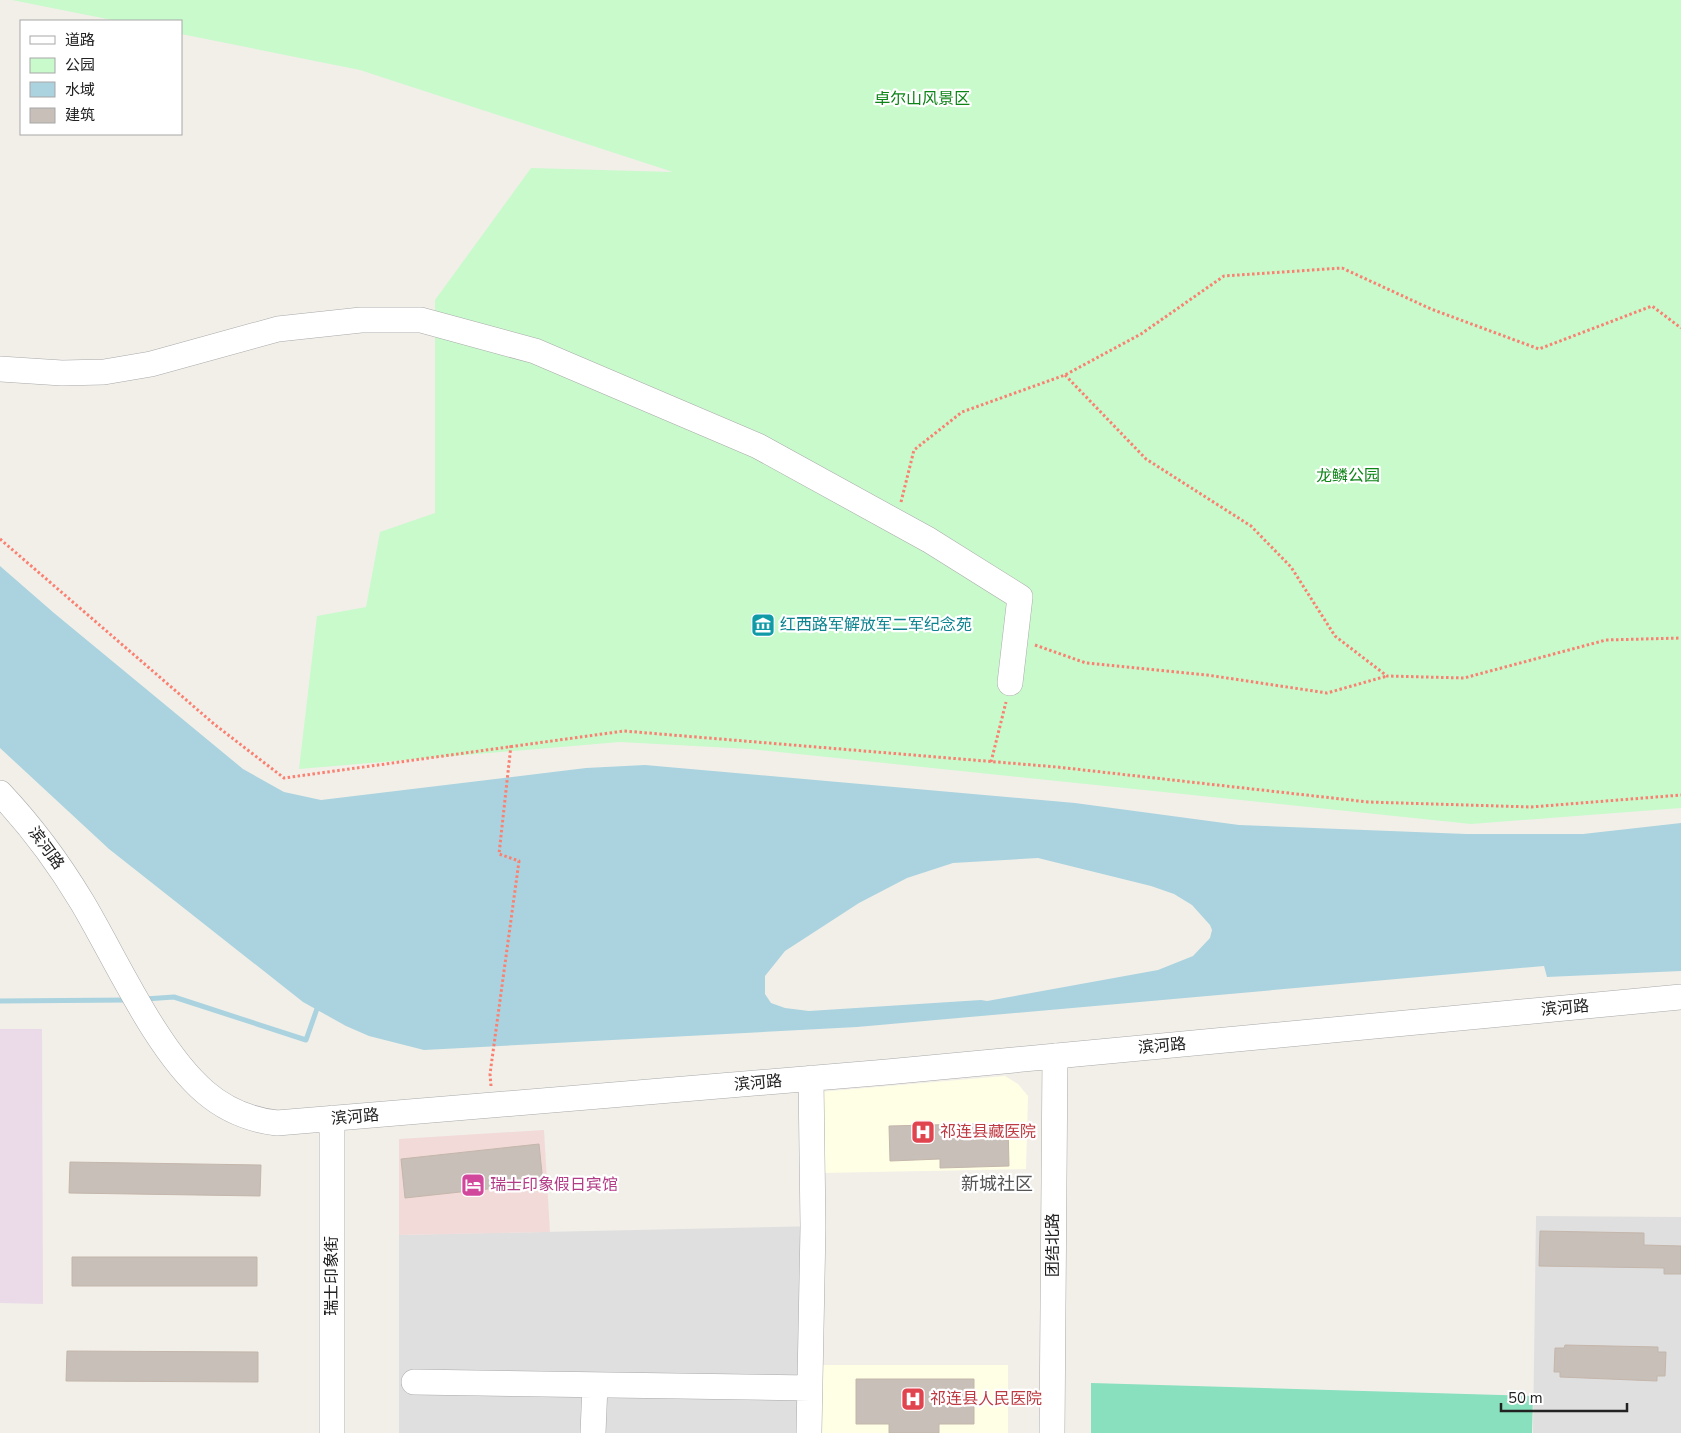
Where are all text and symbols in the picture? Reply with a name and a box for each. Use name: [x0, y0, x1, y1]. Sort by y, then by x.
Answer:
legend: [20, 20, 182, 135]
text: 道路: [65, 30, 95, 50]
text: 公园: [65, 55, 95, 75]
text: 水域: [65, 80, 95, 100]
park label: 卓尔山风景区: [874, 88, 970, 110]
text: 建筑: [65, 105, 95, 125]
park label: 龙鳞公园: [1316, 465, 1380, 487]
museum icon: 红西路军解放军二军纪念苑: [750, 612, 776, 638]
place label: 红西路军解放军二军纪念苑: [780, 614, 972, 636]
street label: 滨河路: [23, 822, 69, 874]
street label: 滨河路: [1540, 995, 1590, 1021]
street label: 滨河路: [1137, 1033, 1187, 1059]
street label: 滨河路: [733, 1070, 783, 1096]
street label: 滨河路: [330, 1104, 380, 1130]
hospital icon: 祁连县藏医院: [910, 1119, 936, 1145]
place label: 祁连县藏医院: [940, 1121, 1036, 1143]
hotel icon: 瑞士印象假日宾馆: [460, 1172, 486, 1198]
district label: 新城社区: [961, 1172, 1033, 1196]
place label: 瑞士印象假日宾馆: [490, 1174, 618, 1196]
street label: 团结北路: [1042, 1213, 1064, 1277]
street label: 瑞士印象街: [321, 1236, 343, 1316]
scale bar: [1501, 1380, 1627, 1412]
hospital icon: 祁连县人民医院: [900, 1386, 926, 1412]
place label: 祁连县人民医院: [930, 1388, 1042, 1410]
text: 50 m: [1508, 1388, 1543, 1408]

